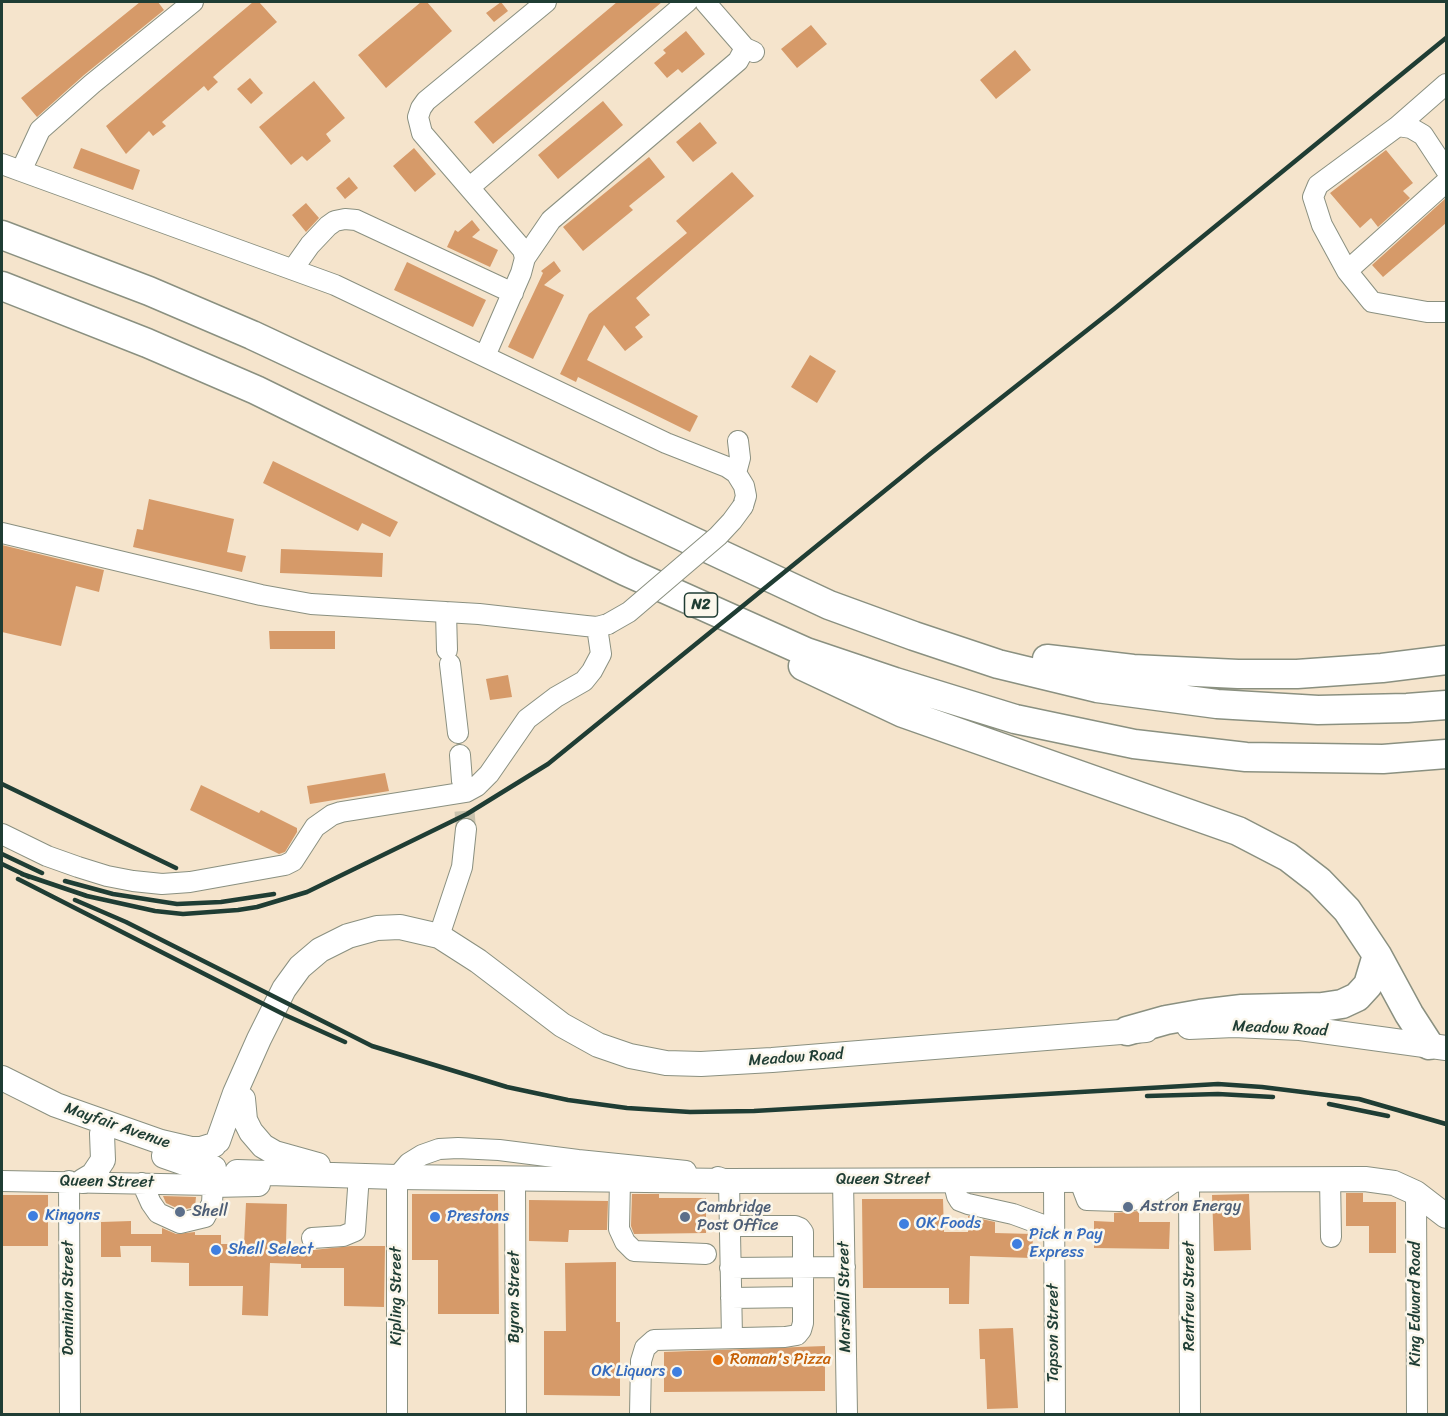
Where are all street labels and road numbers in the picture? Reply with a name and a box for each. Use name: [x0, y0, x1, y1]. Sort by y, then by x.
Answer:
road number: N2: [684, 593, 718, 617]
street label: Meadow Road: [1232, 1017, 1328, 1041]
street label: Meadow Road: [748, 1045, 844, 1071]
street label: Mayfair Avenue: [62, 1099, 172, 1153]
street label: Queen Street: [836, 1170, 930, 1190]
street label: Queen Street: [60, 1172, 154, 1192]
street label: Dominion Street: [59, 1241, 79, 1355]
street label: Marshall Street: [834, 1241, 856, 1353]
street label: Renfrew Street: [1180, 1241, 1200, 1351]
street label: King Edward Road: [1406, 1242, 1426, 1366]
street label: Kipling Street: [387, 1247, 407, 1345]
street label: Byron Street: [505, 1251, 525, 1343]
street label: Tapson Street: [1044, 1284, 1064, 1382]

